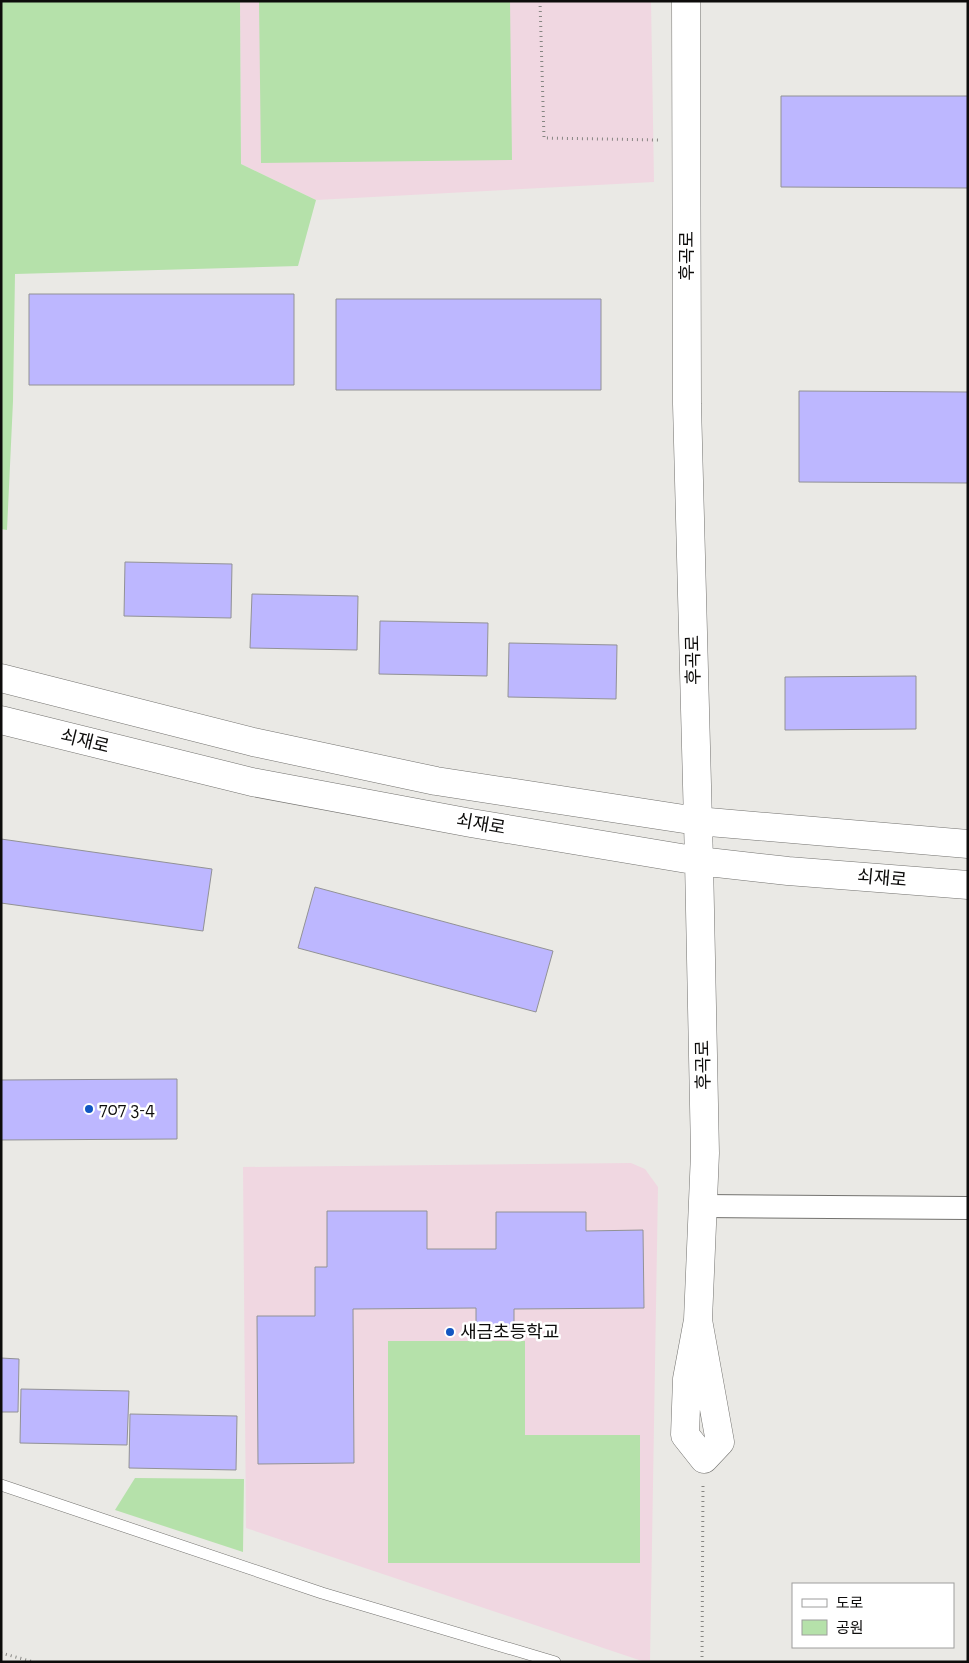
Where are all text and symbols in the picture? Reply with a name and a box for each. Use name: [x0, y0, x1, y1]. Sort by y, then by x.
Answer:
street label: 후곡로: [676, 231, 698, 281]
street label: 후곡로: [682, 635, 704, 685]
street label: 쇠재로: [58, 724, 112, 758]
street label: 쇠재로: [455, 809, 507, 839]
street label: 쇠재로: [856, 865, 908, 891]
street label: 후곡로: [692, 1040, 714, 1090]
place label: 707 3-4: [99, 1098, 155, 1120]
marker: 707 3-4: [83, 1103, 95, 1115]
place label: 새금초등학교: [460, 1321, 559, 1343]
marker: 새금초등학교: [444, 1326, 456, 1338]
legend: [792, 1583, 954, 1648]
text: 도로: [836, 1594, 864, 1612]
text: 공원: [836, 1619, 864, 1637]

